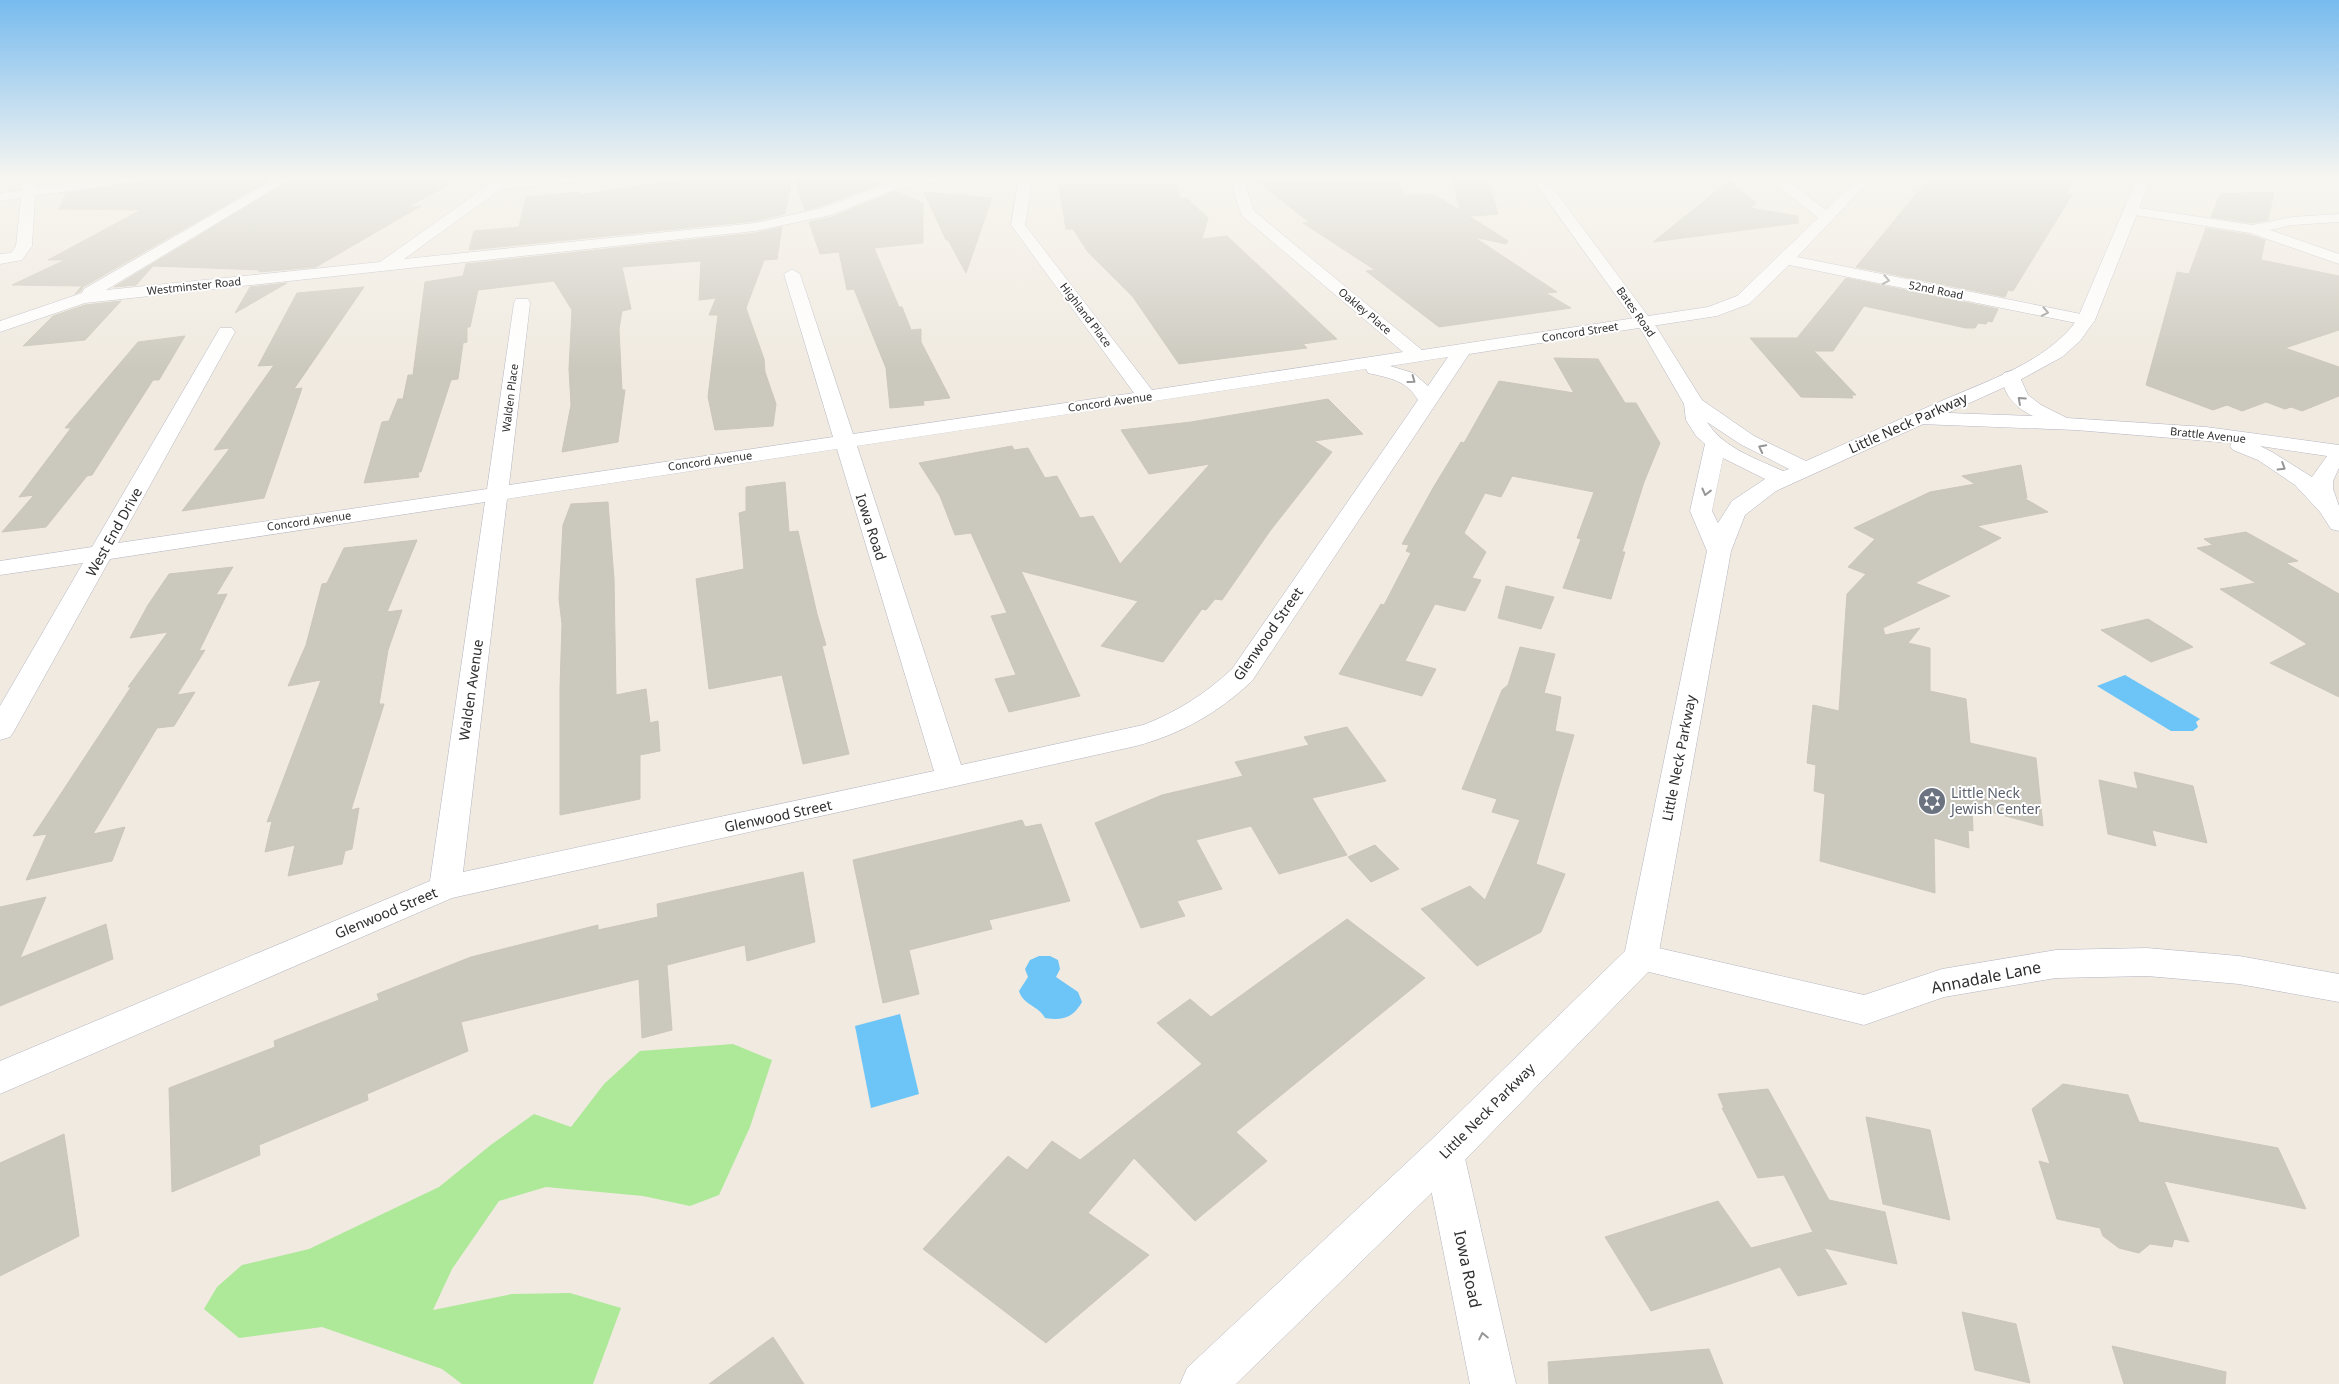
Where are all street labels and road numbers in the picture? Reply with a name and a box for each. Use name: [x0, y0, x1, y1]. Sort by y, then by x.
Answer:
street label: Westminster Road: [146, 273, 242, 298]
street label: 52nd Road: [1907, 277, 1965, 302]
street label: Highland Place: [1057, 279, 1116, 350]
street label: Oakley Place: [1336, 284, 1395, 337]
street label: Bates Road: [1614, 284, 1659, 340]
street label: Concord Street: [1541, 318, 1619, 345]
street label: Walden Place: [498, 363, 521, 433]
street label: Little Neck Parkway: [1845, 387, 1971, 457]
street label: Concord Avenue: [1067, 388, 1153, 415]
street label: Brattle Avenue: [2169, 423, 2247, 446]
street label: Concord Avenue: [667, 447, 753, 474]
street label: West End Drive: [81, 484, 146, 580]
street label: Iowa Road: [852, 491, 891, 563]
street label: Concord Avenue: [266, 507, 352, 534]
street label: Glenwood Street: [1228, 583, 1307, 684]
street label: Walden Avenue: [454, 638, 487, 742]
street label: Little Neck Parkway: [1657, 692, 1700, 823]
street label: Glenwood Street: [722, 795, 833, 836]
street label: Glenwood Street: [332, 882, 440, 943]
street label: Annadale Lane: [1929, 956, 2043, 998]
street label: Little Neck Parkway: [1435, 1058, 1539, 1163]
street label: Iowa Road: [1449, 1228, 1487, 1310]

